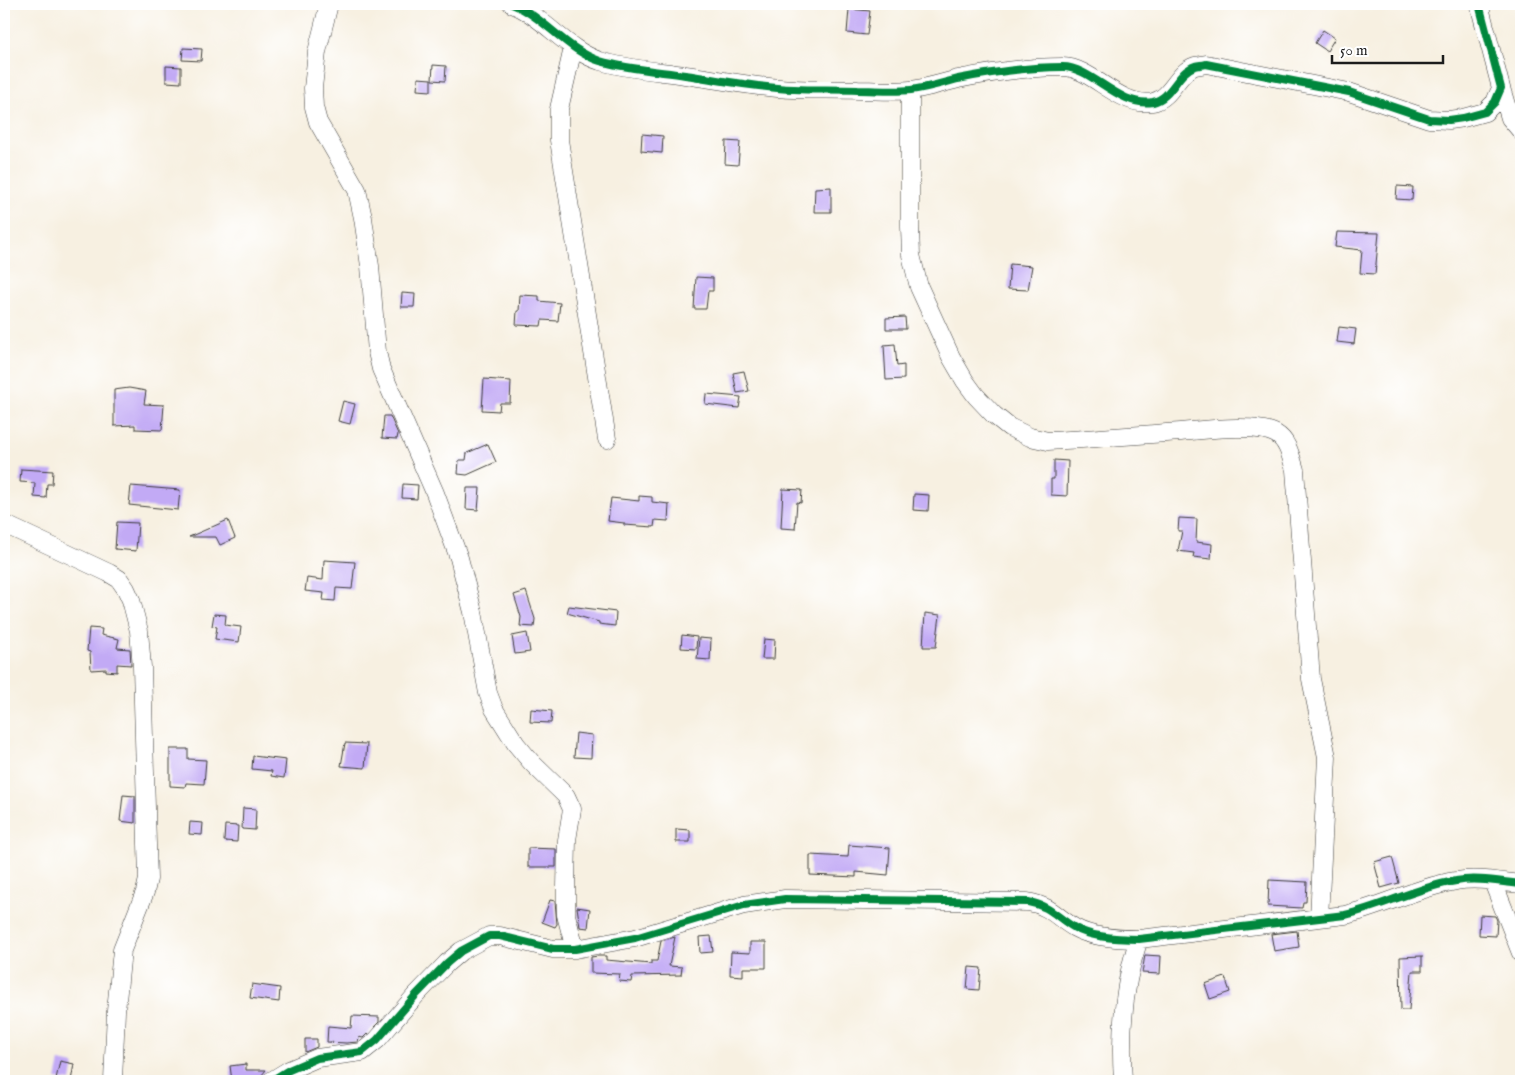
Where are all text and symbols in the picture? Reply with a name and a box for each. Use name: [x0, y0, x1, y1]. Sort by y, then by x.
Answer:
scale bar: [1332, 32, 1444, 64]
text: 50 m: [1340, 41, 1368, 60]

